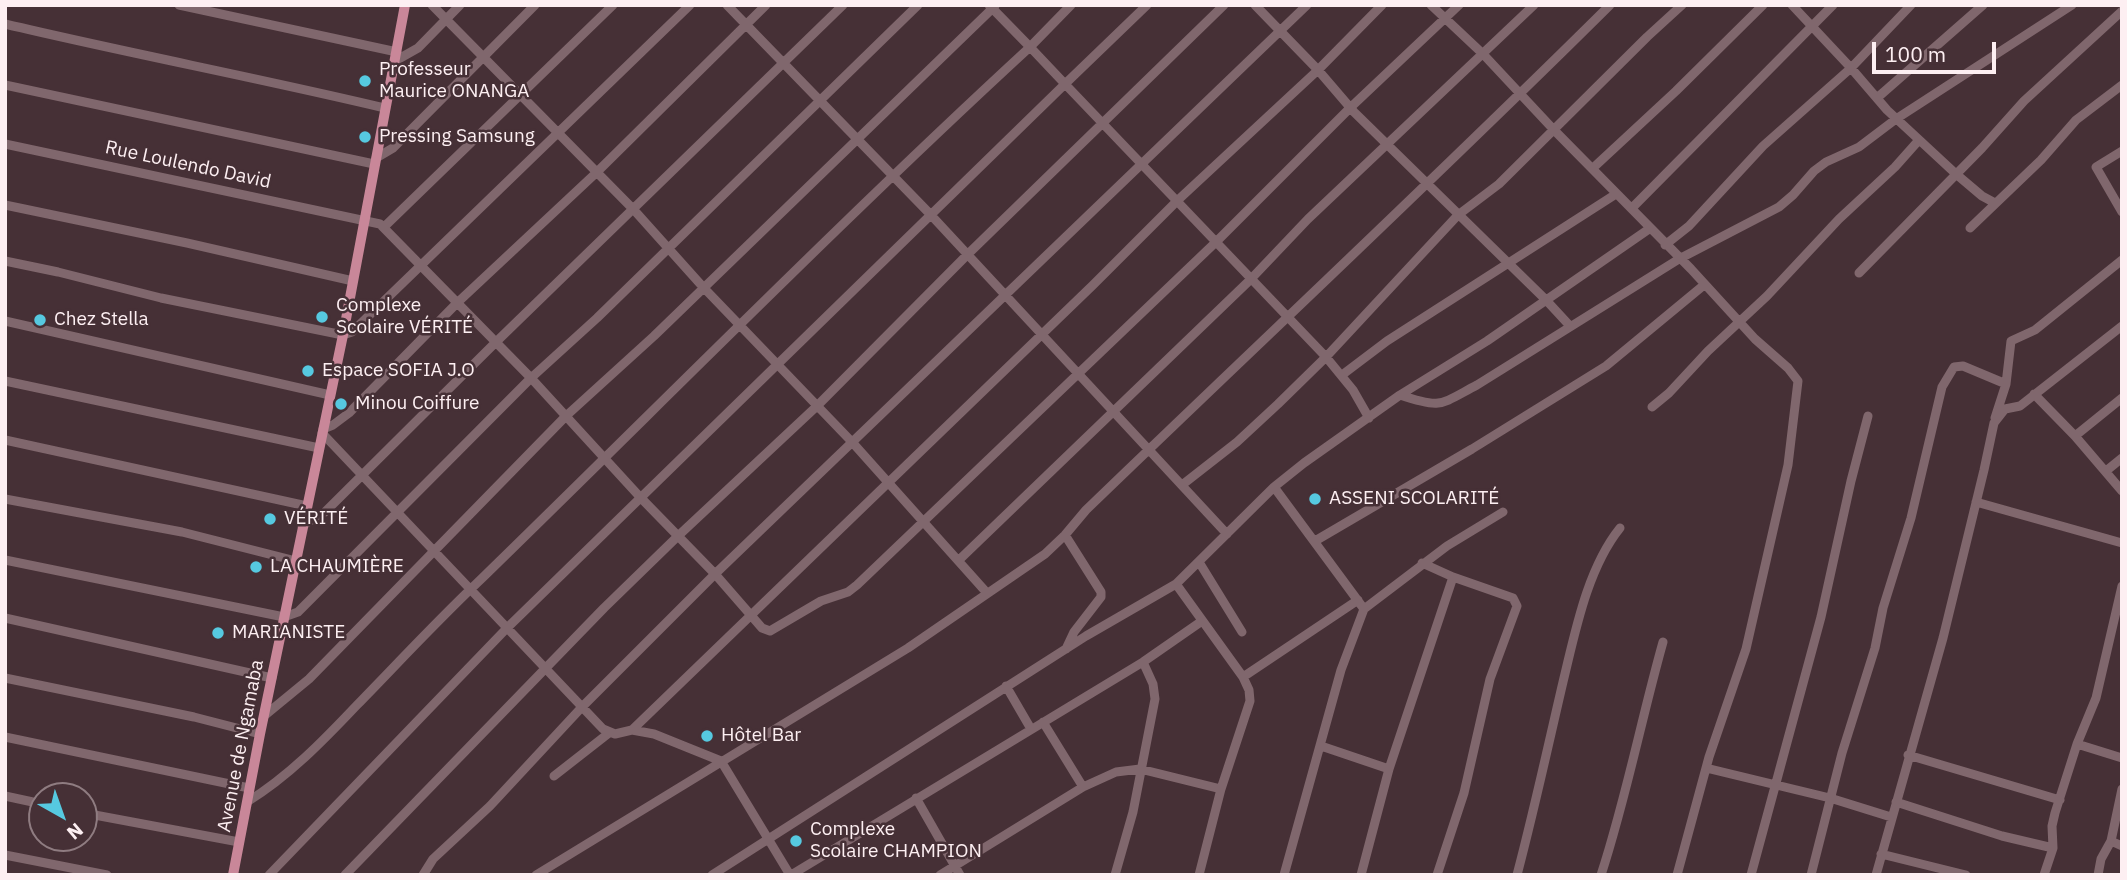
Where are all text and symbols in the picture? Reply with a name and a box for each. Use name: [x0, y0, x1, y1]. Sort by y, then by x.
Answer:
scale bar: [1875, 28, 1999, 72]
text: 100 m: [1885, 40, 1946, 68]
place label: Professeur Maurice ONANGA: [379, 59, 529, 103]
marker: Professeur Maurice ONANGA: [357, 73, 373, 89]
place label: Pressing Samsung: [379, 126, 535, 148]
marker: Pressing Samsung: [357, 129, 373, 145]
street label: Rue Loulendo David: [103, 136, 273, 194]
place label: Complexe Scolaire VÉRITÉ: [336, 295, 473, 339]
place label: Chez Stella: [54, 309, 149, 331]
marker: Complexe Scolaire VÉRITÉ: [314, 309, 330, 325]
marker: Chez Stella: [32, 312, 48, 328]
place label: Espace SOFIA J.O: [322, 360, 475, 382]
marker: Espace SOFIA J.O: [300, 363, 316, 379]
place label: Minou Coiffure: [355, 393, 479, 415]
marker: Minou Coiffure: [333, 396, 349, 412]
place label: ASSENI SCOLARITÉ: [1329, 488, 1499, 510]
marker: ASSENI SCOLARITÉ: [1307, 491, 1323, 507]
place label: VÉRITÉ: [284, 508, 348, 530]
marker: VÉRITÉ: [262, 511, 278, 527]
place label: LA CHAUMIÈRE: [270, 556, 404, 578]
marker: LA CHAUMIÈRE: [248, 559, 264, 575]
place label: MARIANISTE: [232, 622, 345, 644]
marker: MARIANISTE: [210, 625, 226, 641]
street label: Avenue de Ngamaba: [213, 658, 269, 834]
place label: Hôtel Bar: [721, 725, 801, 747]
marker: Hôtel Bar: [699, 728, 715, 744]
north arrow: [28, 782, 98, 852]
text: N: [62, 818, 88, 845]
place label: Complexe Scolaire CHAMPION: [810, 819, 982, 863]
marker: Complexe Scolaire CHAMPION: [788, 833, 804, 849]

